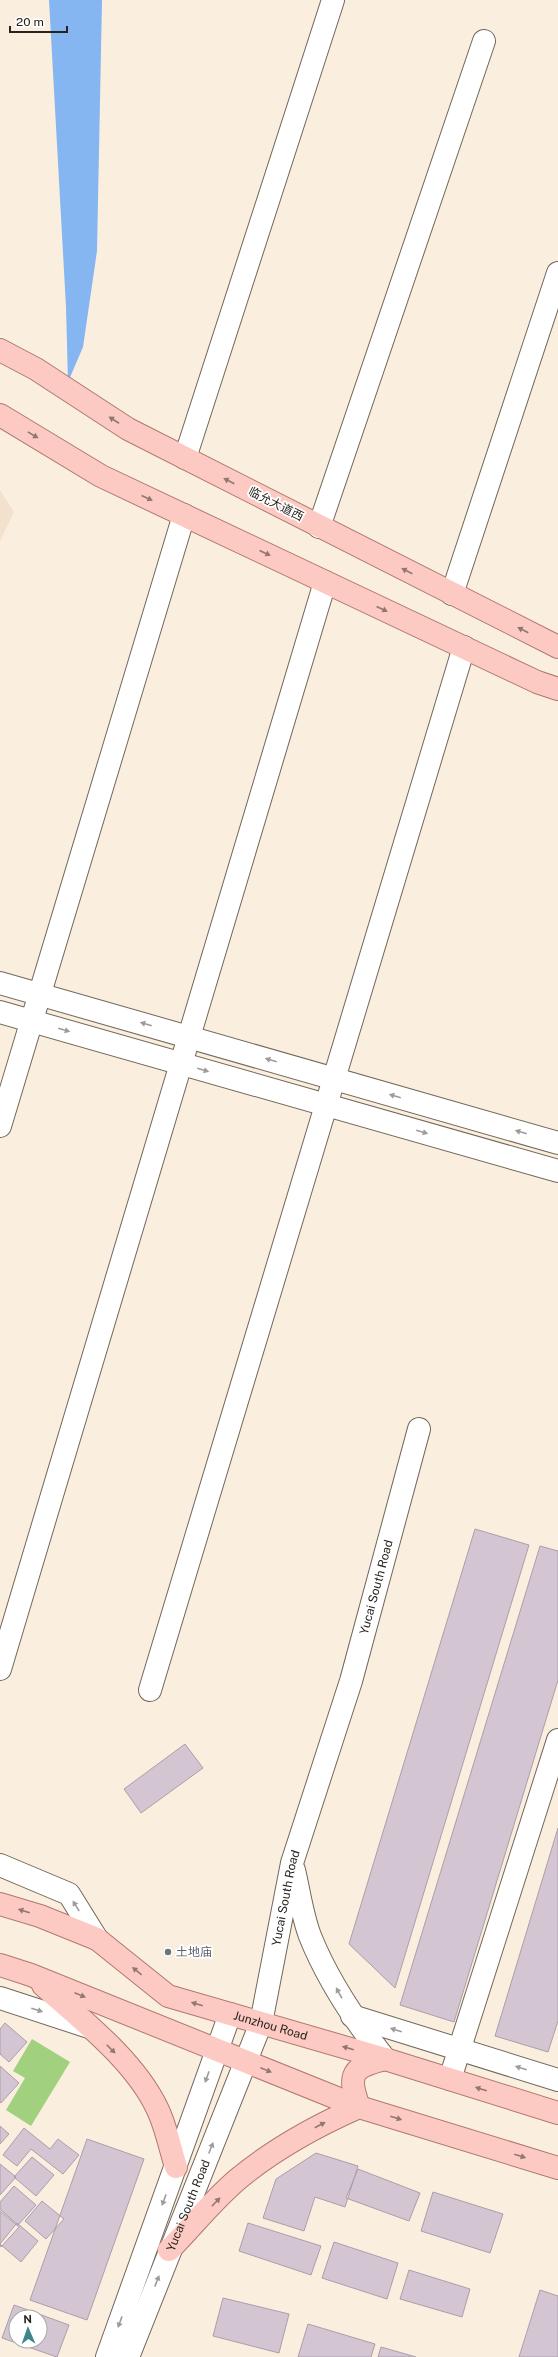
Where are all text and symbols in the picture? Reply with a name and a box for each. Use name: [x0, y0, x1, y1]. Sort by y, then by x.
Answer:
scale bar: [10, 8, 67, 34]
text: 20 m: [16, 15, 44, 29]
one-way arrow: [109, 416, 119, 424]
one-way arrow: [27, 432, 39, 439]
one-way arrow: [223, 477, 235, 484]
street label: 临允大道西: [246, 484, 306, 524]
one-way arrow: [142, 495, 153, 501]
one-way arrow: [259, 550, 270, 556]
one-way arrow: [401, 568, 413, 575]
one-way arrow: [377, 606, 388, 612]
one-way arrow: [517, 627, 529, 633]
one-way arrow: [139, 1021, 152, 1027]
one-way arrow: [59, 1027, 71, 1033]
one-way arrow: [264, 1057, 276, 1063]
one-way arrow: [197, 1067, 209, 1073]
one-way arrow: [389, 1093, 401, 1099]
one-way arrow: [514, 1129, 526, 1135]
one-way arrow: [416, 1130, 428, 1136]
street label: Yucai South Road: [357, 1538, 396, 1636]
street label: Yucai South Road: [269, 1848, 303, 1947]
one-way arrow: [72, 1901, 80, 1911]
one-way arrow: [18, 1908, 30, 1914]
place label: 土地庙: [176, 1945, 212, 1959]
marker: 土地庙: [163, 1947, 173, 1957]
one-way arrow: [132, 1967, 143, 1976]
one-way arrow: [336, 1987, 342, 1998]
one-way arrow: [75, 1992, 86, 1998]
one-way arrow: [190, 2001, 202, 2007]
one-way arrow: [31, 2007, 43, 2013]
street label: Junzhou Road: [232, 2008, 309, 2043]
one-way arrow: [390, 2027, 402, 2033]
one-way arrow: [106, 2044, 116, 2054]
one-way arrow: [341, 2045, 353, 2051]
one-way arrow: [514, 2065, 526, 2071]
one-way arrow: [260, 2067, 272, 2073]
one-way arrow: [204, 2071, 210, 2083]
one-way arrow: [474, 2086, 486, 2092]
one-way arrow: [390, 2115, 402, 2121]
one-way arrow: [314, 2122, 326, 2128]
one-way arrow: [208, 2141, 214, 2153]
one-way arrow: [515, 2153, 527, 2159]
street label: Yucai South Road: [164, 2158, 213, 2253]
one-way arrow: [161, 2194, 167, 2206]
one-way arrow: [211, 2197, 221, 2207]
one-way arrow: [155, 2275, 161, 2287]
north arrow: [8, 2309, 48, 2349]
text: N: [23, 2313, 32, 2325]
one-way arrow: [117, 2316, 123, 2328]

